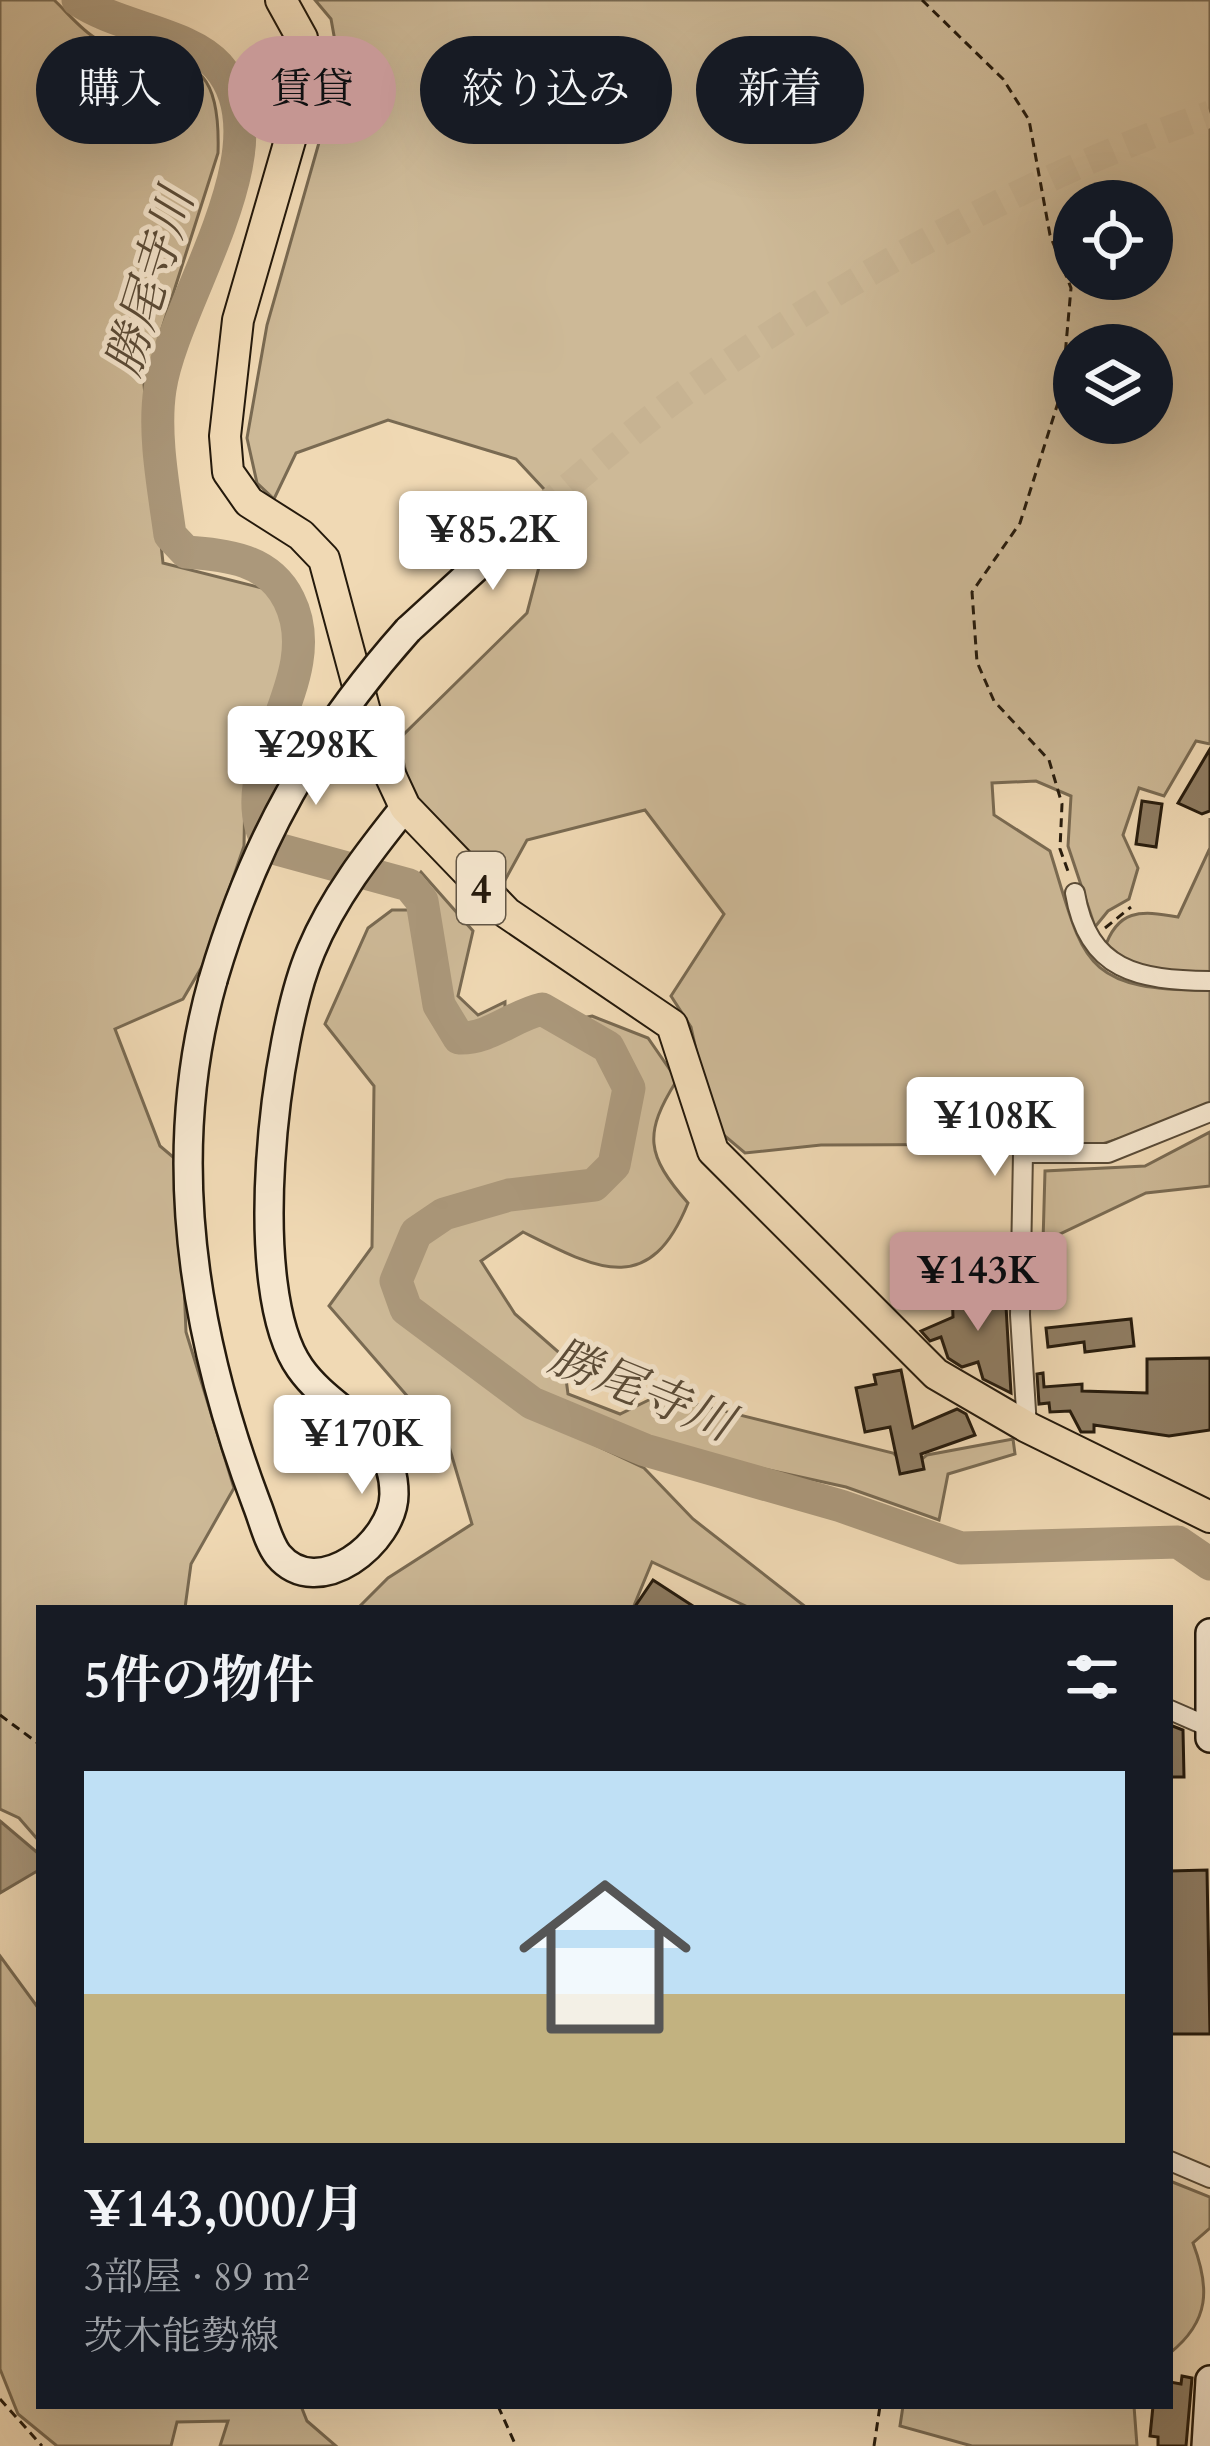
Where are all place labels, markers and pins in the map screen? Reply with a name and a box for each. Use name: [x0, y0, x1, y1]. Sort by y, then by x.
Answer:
pin: ¥85.2K: [395, 491, 591, 593]
pin: ¥298K: [232, 706, 400, 808]
pin: ¥108K: [911, 1077, 1079, 1179]
pin: ¥143K: [894, 1232, 1062, 1334]
pin: ¥170K: [278, 1395, 446, 1497]

